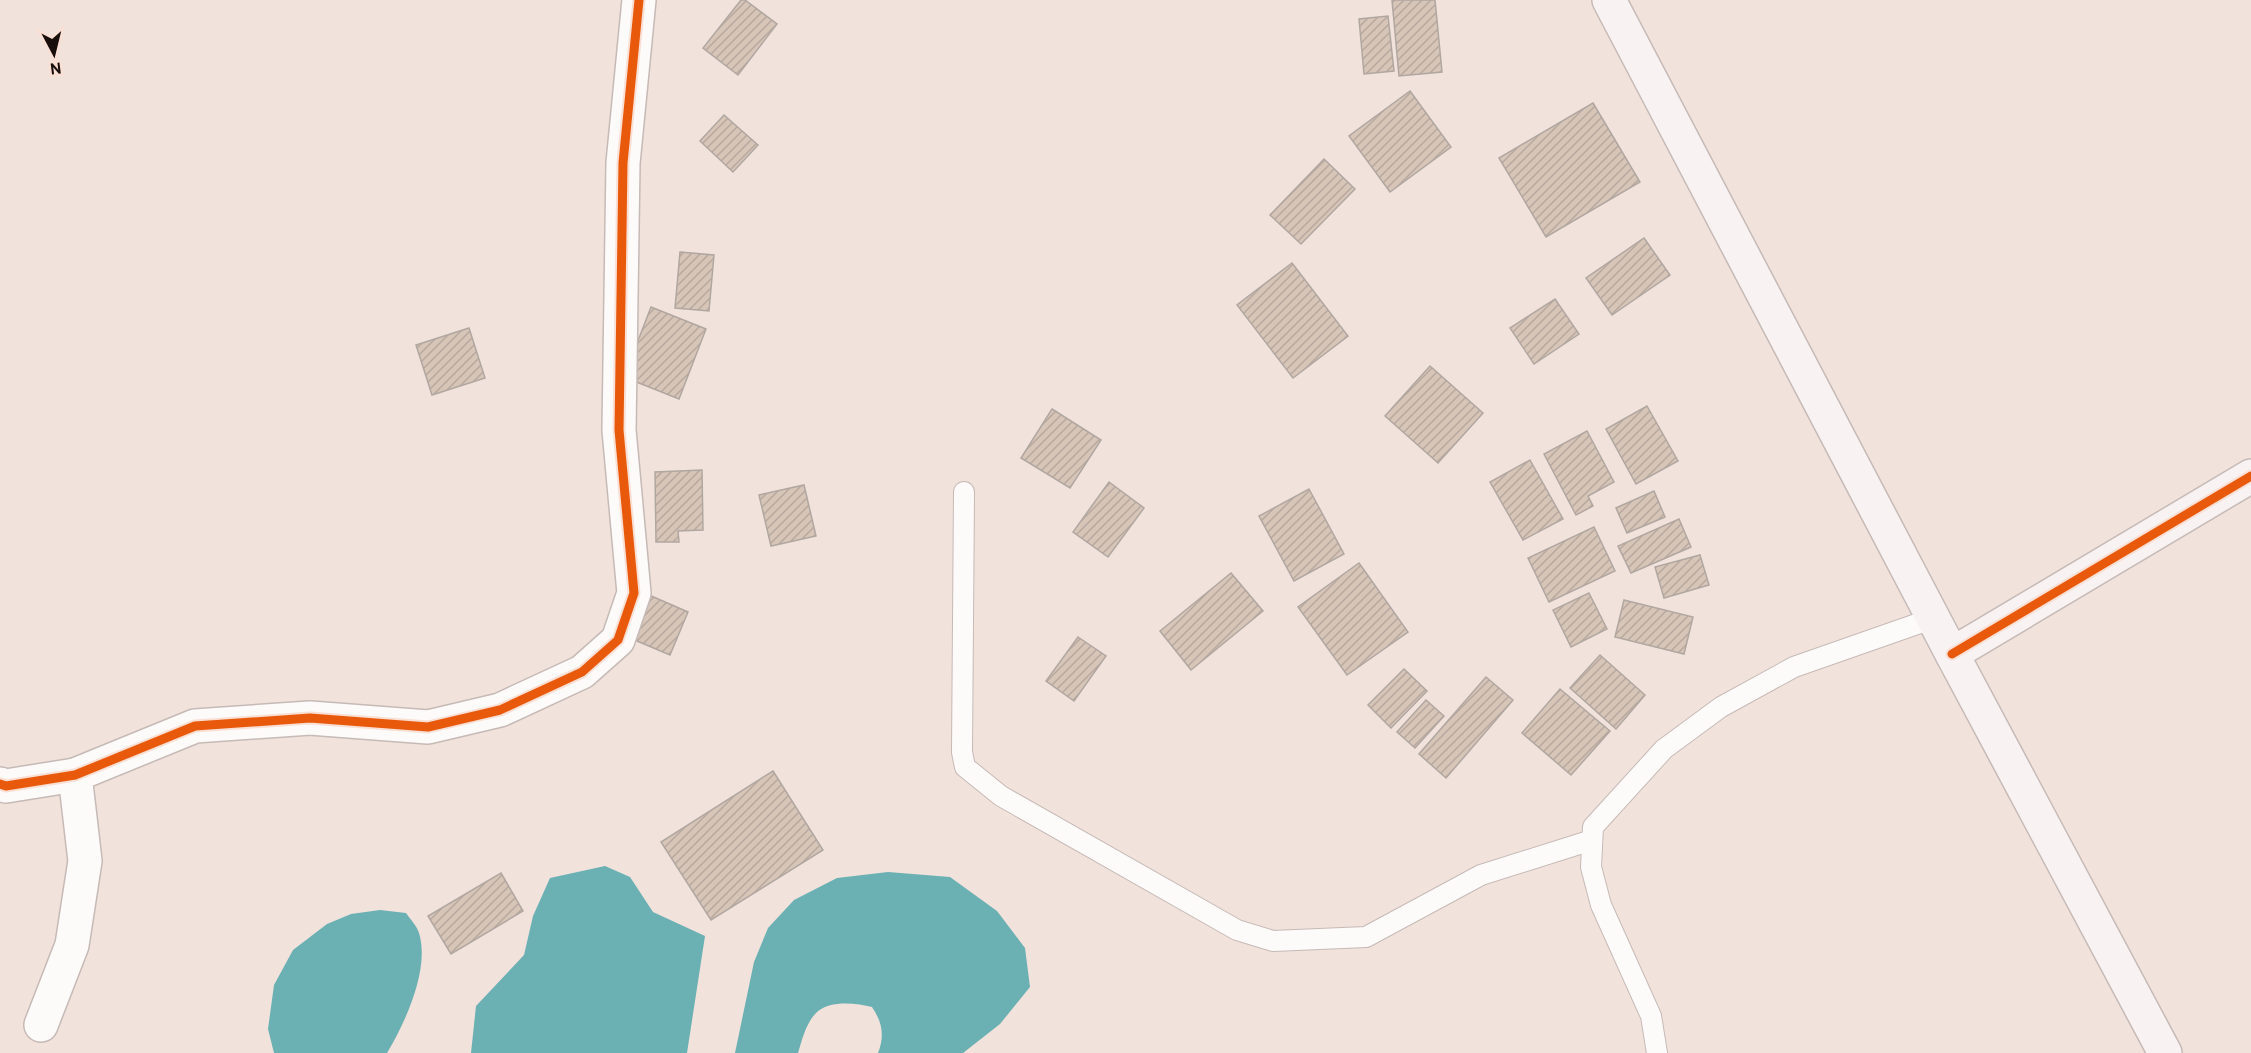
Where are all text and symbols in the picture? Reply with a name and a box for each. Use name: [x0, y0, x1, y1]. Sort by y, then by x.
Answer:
north arrow: [24, 24, 84, 84]
text: N: [49, 56, 63, 78]

